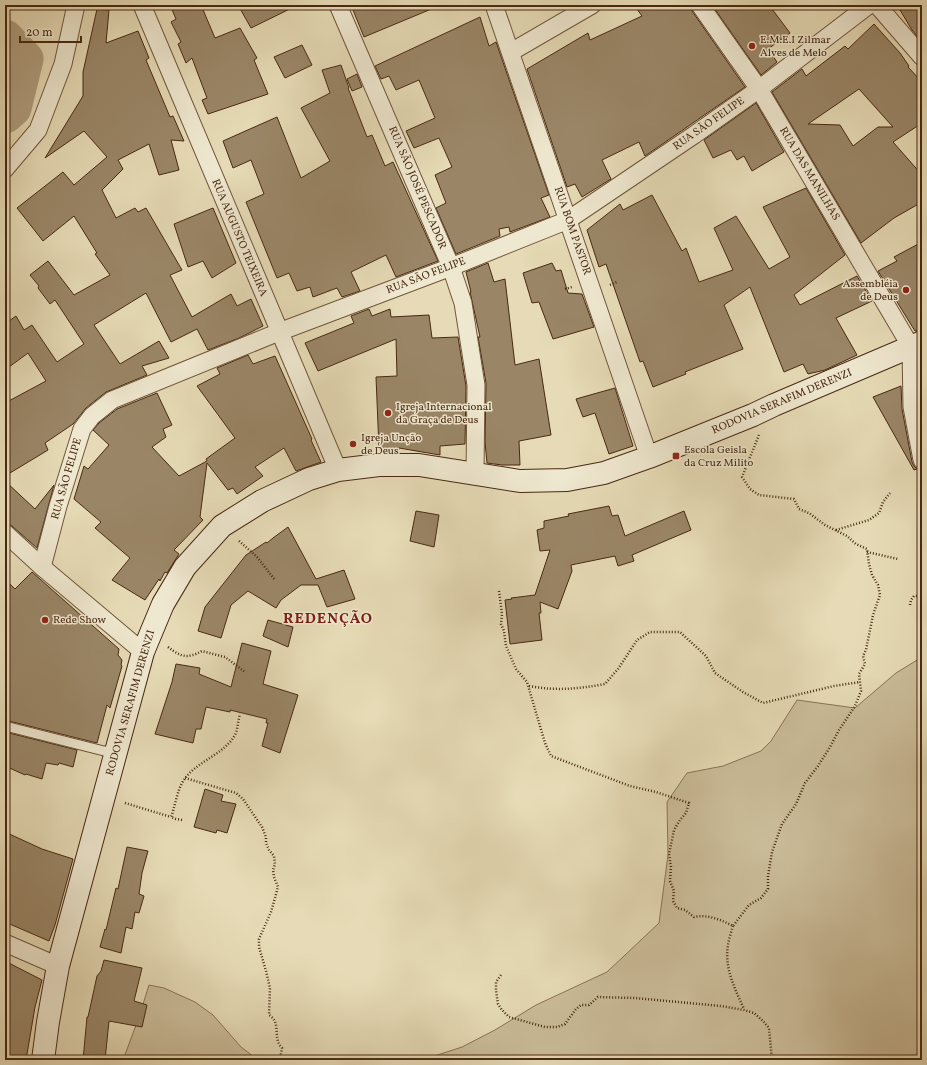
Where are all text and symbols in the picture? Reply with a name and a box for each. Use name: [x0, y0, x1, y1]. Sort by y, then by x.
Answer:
scale bar: [20, 18, 81, 44]
text: 20 m: [26, 25, 53, 41]
place label: E.M.E.I Zilmar Alves de Melo: [760, 33, 831, 61]
marker: E.M.E.I Zilmar Alves de Melo: [747, 41, 757, 51]
street label: RUA SÃO FELIPE: [670, 94, 748, 154]
street label: RUA SÃO JOSÉ PESCADOR: [384, 124, 450, 252]
street label: RUA DAS MANILHAS: [775, 124, 843, 224]
street label: RUA AUGUSTO TEIXEIRA: [207, 177, 271, 299]
street label: RUA BOM PASTOR: [550, 185, 594, 278]
street label: RUA SÃO FELIPE: [384, 254, 468, 298]
place label: Assembléia de Deus: [843, 277, 899, 305]
marker: Assembléia de Deus: [901, 285, 911, 295]
street label: RODOVIA SERAFIM DERENZI: [710, 366, 855, 438]
place label: Igreja Internacional da Graça de Deus: [396, 400, 492, 428]
marker: Igreja Internacional da Graça de Deus: [383, 408, 393, 418]
place label: Igreja Unção de Deus: [361, 431, 422, 459]
street label: RUA SÃO FELIPE: [48, 436, 86, 522]
marker: Igreja Unção de Deus: [348, 439, 358, 449]
place label: Escola Geisla da Cruz Milito: [684, 443, 753, 471]
marker: Escola Geisla da Cruz Milito: [671, 451, 681, 461]
district label: REDENÇÃO: [283, 609, 373, 630]
place label: Rede Show: [53, 613, 107, 628]
marker: Rede Show: [40, 615, 50, 625]
street label: RODOVIA SERAFIM DERENZI: [103, 628, 159, 778]

